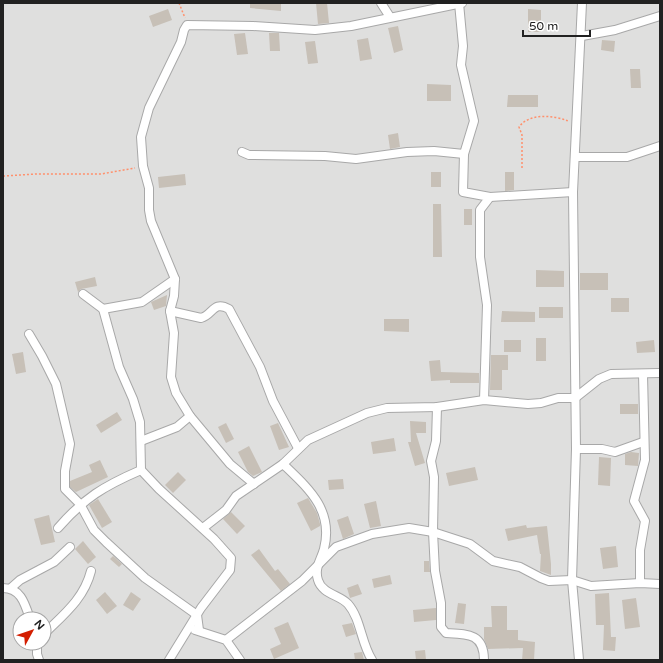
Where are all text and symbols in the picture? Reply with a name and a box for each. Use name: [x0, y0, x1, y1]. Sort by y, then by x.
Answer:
scale bar: [523, 12, 590, 38]
text: 50 m: [529, 19, 558, 33]
north arrow: [12, 611, 52, 651]
text: N: [31, 617, 47, 632]

